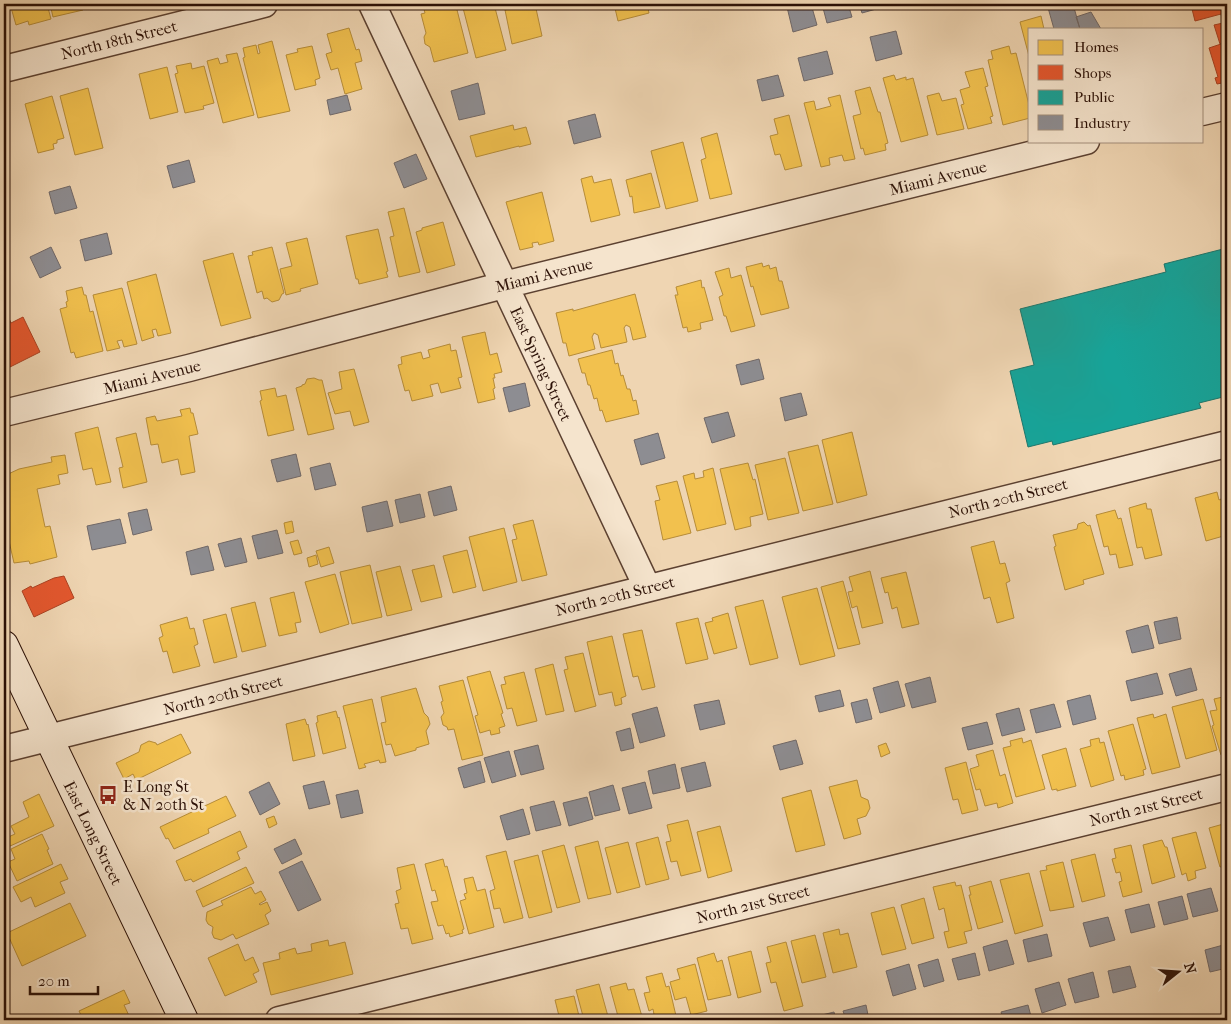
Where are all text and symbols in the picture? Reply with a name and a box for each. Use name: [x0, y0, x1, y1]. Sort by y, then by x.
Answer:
street label: North 18th Street: [59, 16, 179, 64]
legend: [1028, 28, 1204, 142]
text: Homes: [1074, 38, 1119, 56]
text: Shops: [1074, 64, 1112, 82]
text: Public: [1074, 88, 1115, 106]
text: Industry: [1074, 114, 1131, 132]
street label: Miami Avenue: [887, 157, 989, 199]
street label: Miami Avenue: [493, 254, 595, 296]
street label: East Spring Street: [506, 304, 576, 425]
street label: Miami Avenue: [101, 356, 203, 398]
street label: North 20th Street: [946, 474, 1070, 522]
street label: North 20th Street: [553, 572, 677, 620]
street label: North 20th Street: [161, 671, 285, 719]
place label: E Long St & N 20th St: [123, 777, 205, 814]
street label: East Long Street: [60, 778, 127, 888]
bus stop icon: E Long St & N 20th St: [97, 784, 119, 806]
street label: North 21st Street: [1087, 784, 1205, 830]
street label: North 21st Street: [694, 881, 812, 927]
north arrow: [1154, 946, 1204, 996]
text: N: [1180, 961, 1200, 976]
scale bar: [30, 964, 98, 996]
text: 20 m: [38, 972, 70, 990]

